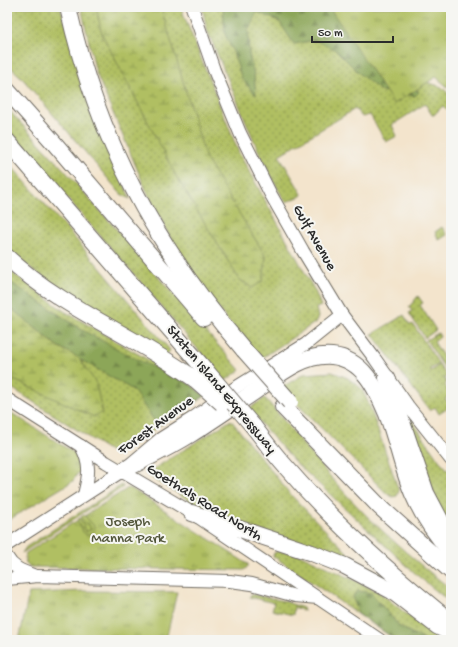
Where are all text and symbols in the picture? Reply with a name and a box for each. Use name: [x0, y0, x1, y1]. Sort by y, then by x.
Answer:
scale bar: [312, 18, 393, 44]
text: 50 m: [318, 27, 343, 41]
street label: Gulf Avenue: [288, 202, 340, 274]
street label: Staten Island Expressway: [162, 322, 280, 458]
street label: Forest Avenue: [114, 392, 197, 460]
street label: Goethals Road North: [143, 460, 265, 546]
park label: Joseph Manna Park: [91, 513, 166, 548]

